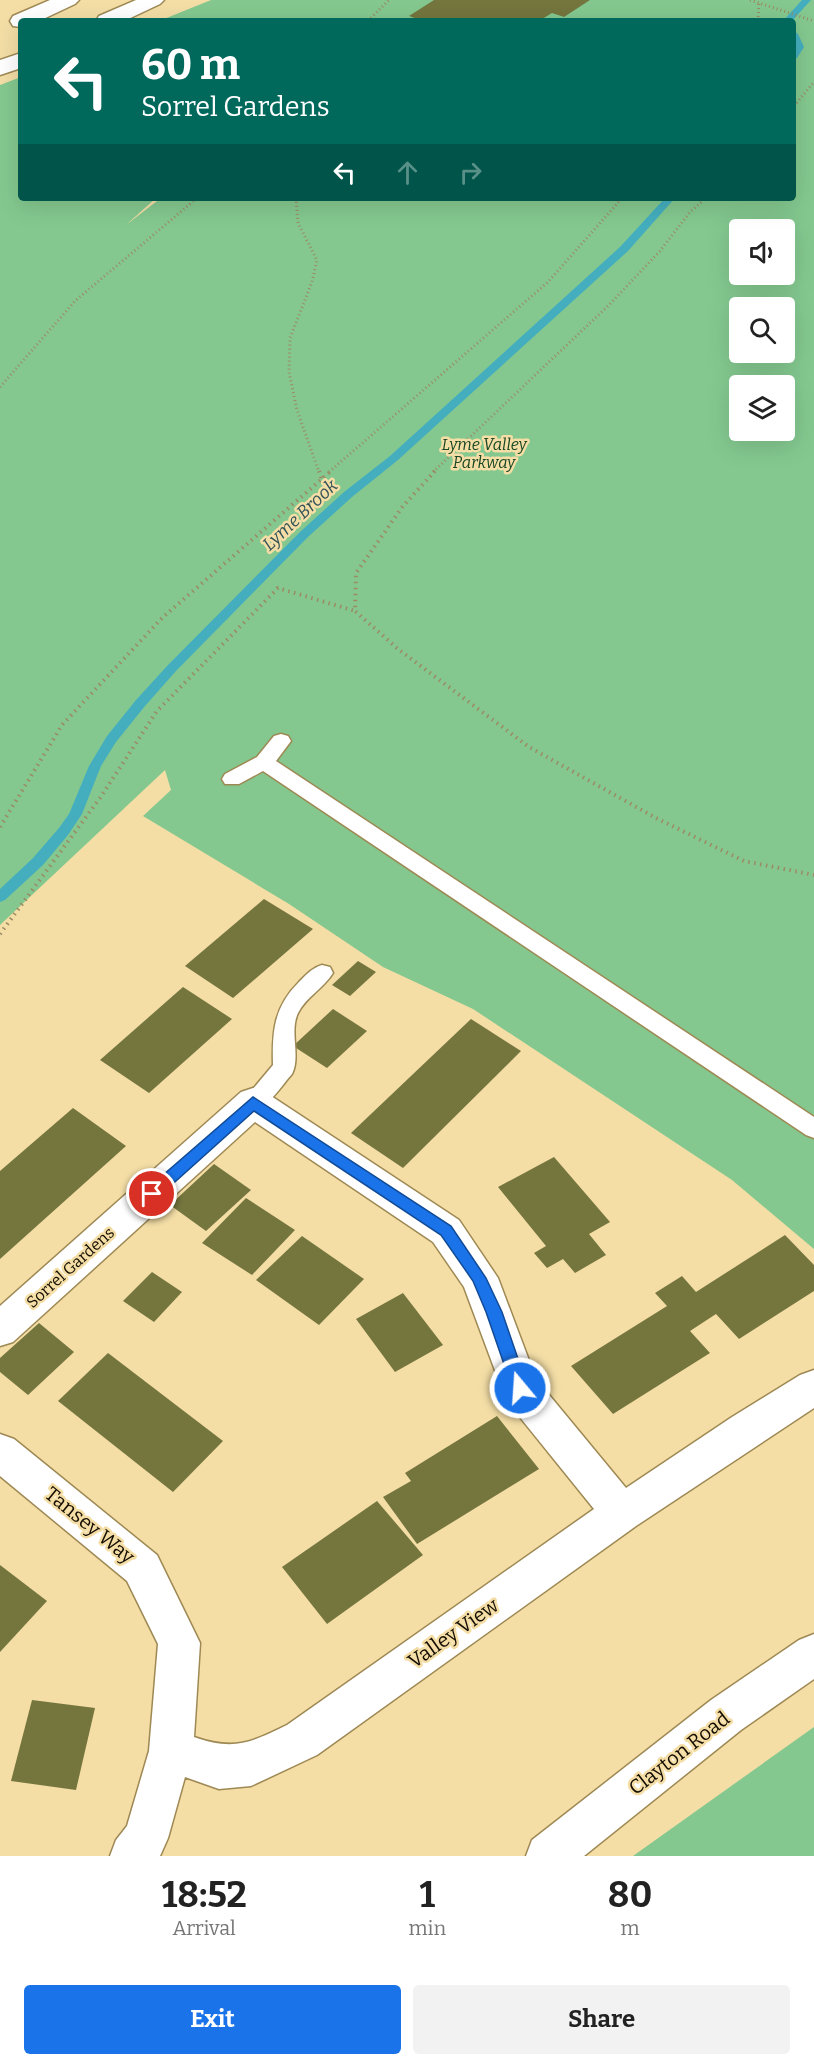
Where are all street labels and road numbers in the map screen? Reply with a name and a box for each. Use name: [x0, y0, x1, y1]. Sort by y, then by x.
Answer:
street label: Sorrel Gardens: [22, 1223, 118, 1312]
street label: Tansey Way: [40, 1482, 140, 1569]
street label: Valley View: [403, 1592, 504, 1673]
street label: Clayton Road: [624, 1706, 734, 1800]

